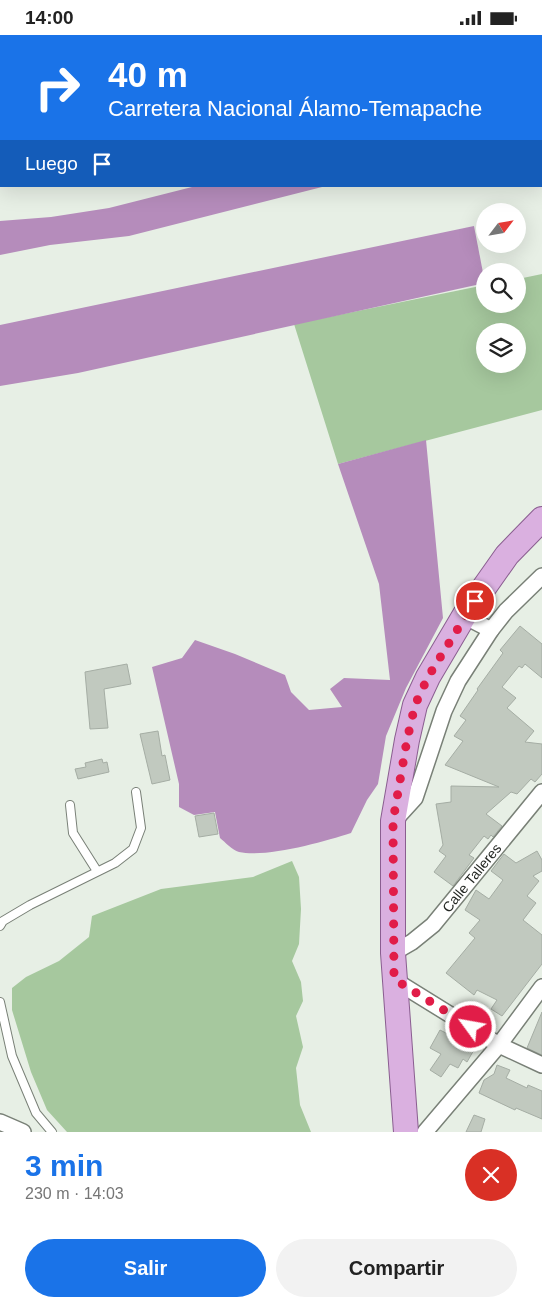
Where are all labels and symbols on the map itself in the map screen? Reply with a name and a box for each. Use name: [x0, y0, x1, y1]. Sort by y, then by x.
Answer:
north arrow: [476, 203, 526, 253]
pin: [454, 580, 496, 622]
street label: Calle Talleres: [439, 840, 504, 915]
position arrow: [444, 1000, 496, 1052]

